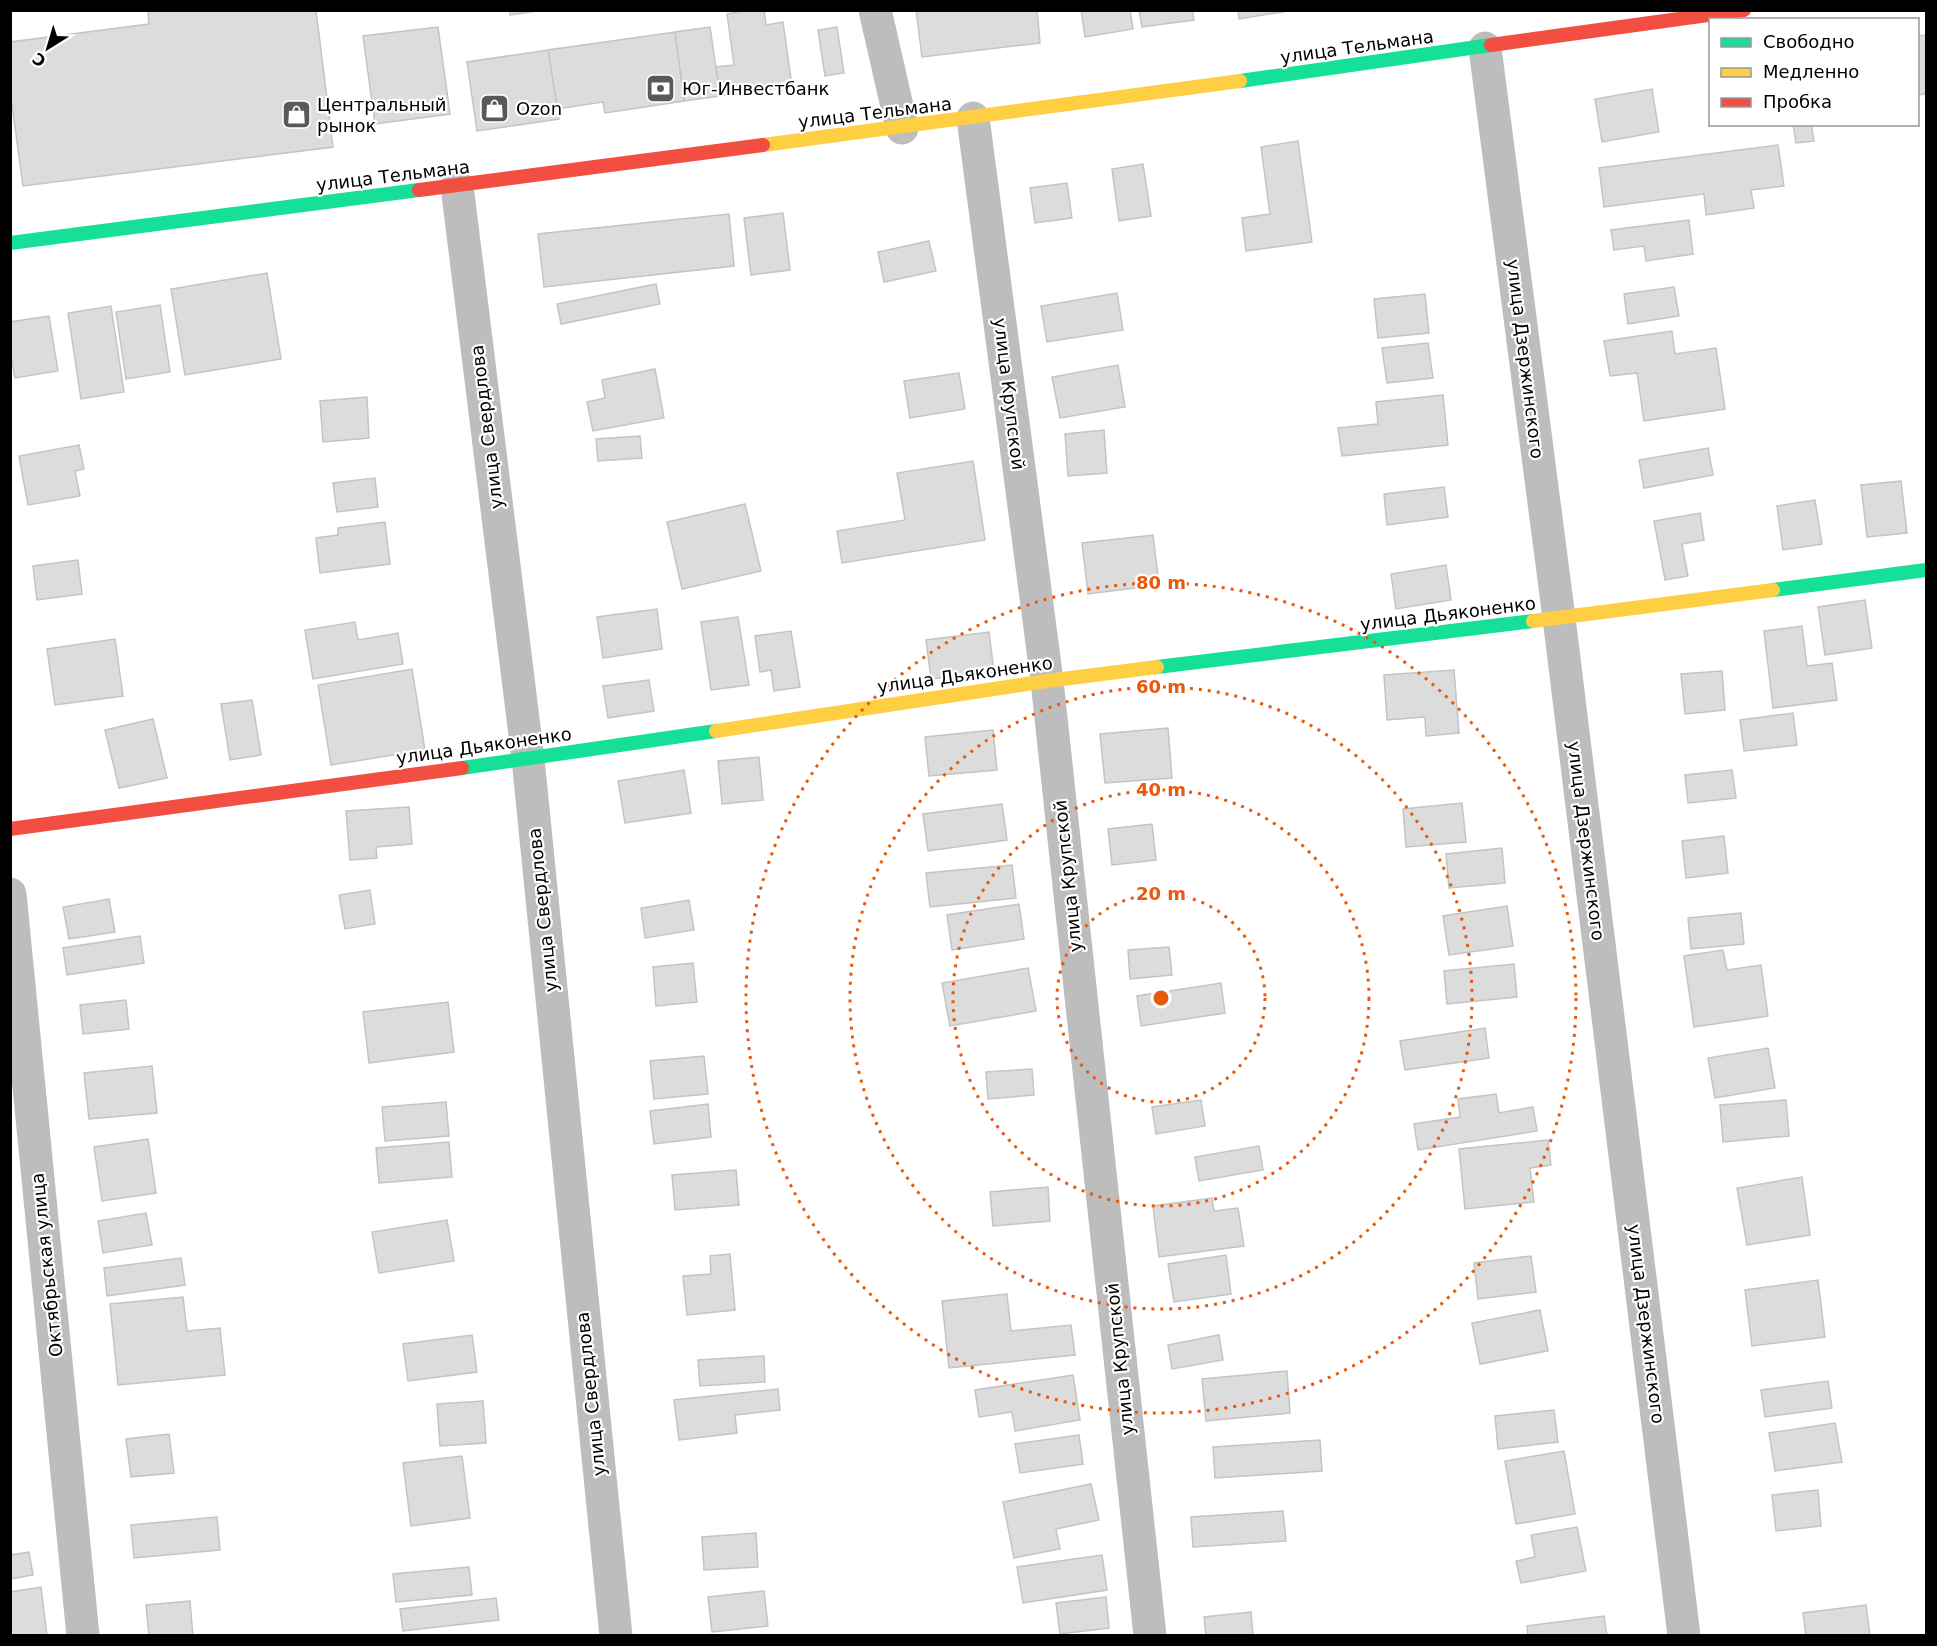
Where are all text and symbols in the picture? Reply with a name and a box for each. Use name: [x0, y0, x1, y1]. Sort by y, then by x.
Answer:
north arrow: [18, 18, 78, 78]
legend: [1709, 18, 1919, 126]
street label: улица Тельмана: [1279, 25, 1435, 68]
text: Свободно: [1763, 31, 1855, 52]
text: С: [29, 48, 50, 71]
text: Медленно: [1763, 61, 1859, 82]
bank icon: Юг-Инвестбанк: [645, 73, 677, 105]
place label: Юг-Инвестбанк: [682, 78, 830, 99]
text: Пробка: [1763, 91, 1832, 112]
shop icon: Ozon: [479, 93, 511, 125]
street label: улица Тельмана: [797, 93, 953, 132]
place label: Центральный рынок: [317, 94, 447, 136]
place label: Ozon: [516, 98, 562, 119]
shop icon: Центральный рынок: [280, 99, 312, 131]
street label: улица Тельмана: [315, 156, 471, 195]
street label: улица Дзержинского: [1503, 258, 1548, 460]
street label: улица Крупской: [990, 317, 1029, 471]
street label: улица Свердлова: [466, 344, 507, 510]
text: 80 m: [1136, 572, 1186, 593]
street label: улица Дьяконенко: [1359, 592, 1537, 635]
street label: улица Дьяконенко: [876, 652, 1054, 697]
text: 60 m: [1136, 676, 1186, 697]
street label: улица Дьяконенко: [395, 723, 573, 768]
street label: улица Дзержинского: [1564, 740, 1609, 942]
text: 40 m: [1136, 779, 1186, 800]
street label: улица Крупской: [1049, 799, 1086, 953]
street label: улица Свердлова: [523, 827, 562, 993]
text: 20 m: [1136, 883, 1186, 904]
centre of rings: [1151, 988, 1171, 1008]
street label: Октябрьская улица: [26, 1172, 67, 1358]
street label: улица Дзержинского: [1624, 1223, 1669, 1425]
street label: улица Крупской: [1101, 1282, 1138, 1436]
street label: улица Свердлова: [571, 1311, 610, 1477]

